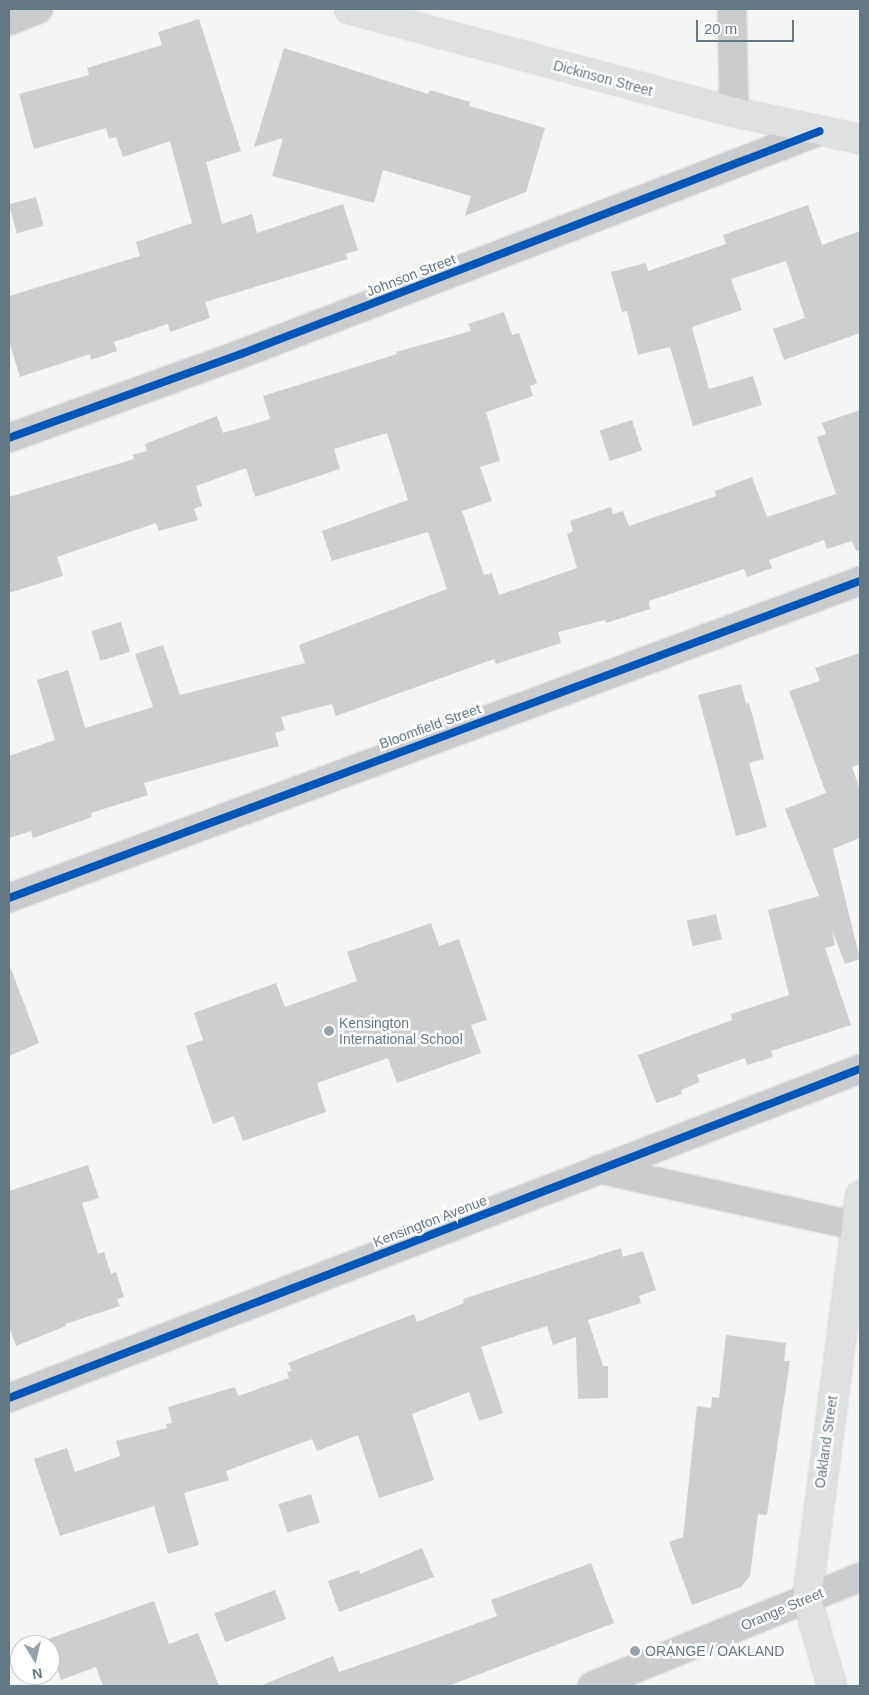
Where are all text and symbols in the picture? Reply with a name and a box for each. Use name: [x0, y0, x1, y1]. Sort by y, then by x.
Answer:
scale bar: [699, 10, 796, 42]
text: 20 m: [704, 20, 737, 37]
street label: Dickinson Street: [552, 57, 654, 99]
street label: Johnson Street: [364, 250, 458, 300]
street label: Bloomfield Street: [377, 700, 483, 752]
place label: Kensington International School: [339, 1015, 463, 1048]
marker: Kensington International School: [323, 1025, 335, 1037]
street label: Kensington Avenue: [370, 1191, 490, 1251]
street label: Oakland Street: [811, 1395, 841, 1489]
street label: Orange Street: [738, 1584, 826, 1634]
north arrow: [10, 1635, 60, 1685]
place label: ORANGE / OAKLAND: [645, 1643, 784, 1659]
marker: ORANGE / OAKLAND: [629, 1645, 641, 1657]
text: N: [31, 1665, 43, 1683]

